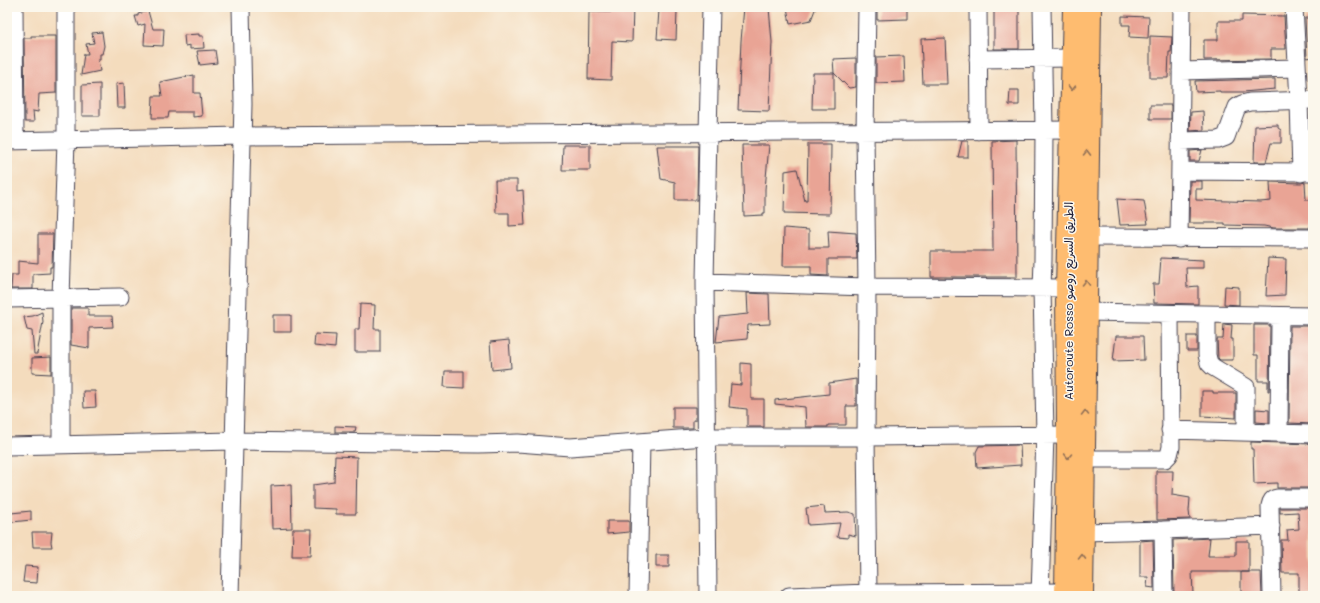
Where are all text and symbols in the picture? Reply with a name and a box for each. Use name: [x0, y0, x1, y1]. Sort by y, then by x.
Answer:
one-way arrow: [1068, 85, 1076, 91]
one-way arrow: [1083, 150, 1092, 156]
street label: Autoroute Rosso الطريق السريع روصو: [1060, 202, 1078, 400]
one-way arrow: [1082, 280, 1090, 286]
one-way arrow: [1081, 410, 1089, 416]
one-way arrow: [1064, 453, 1072, 459]
one-way arrow: [1078, 554, 1086, 560]

